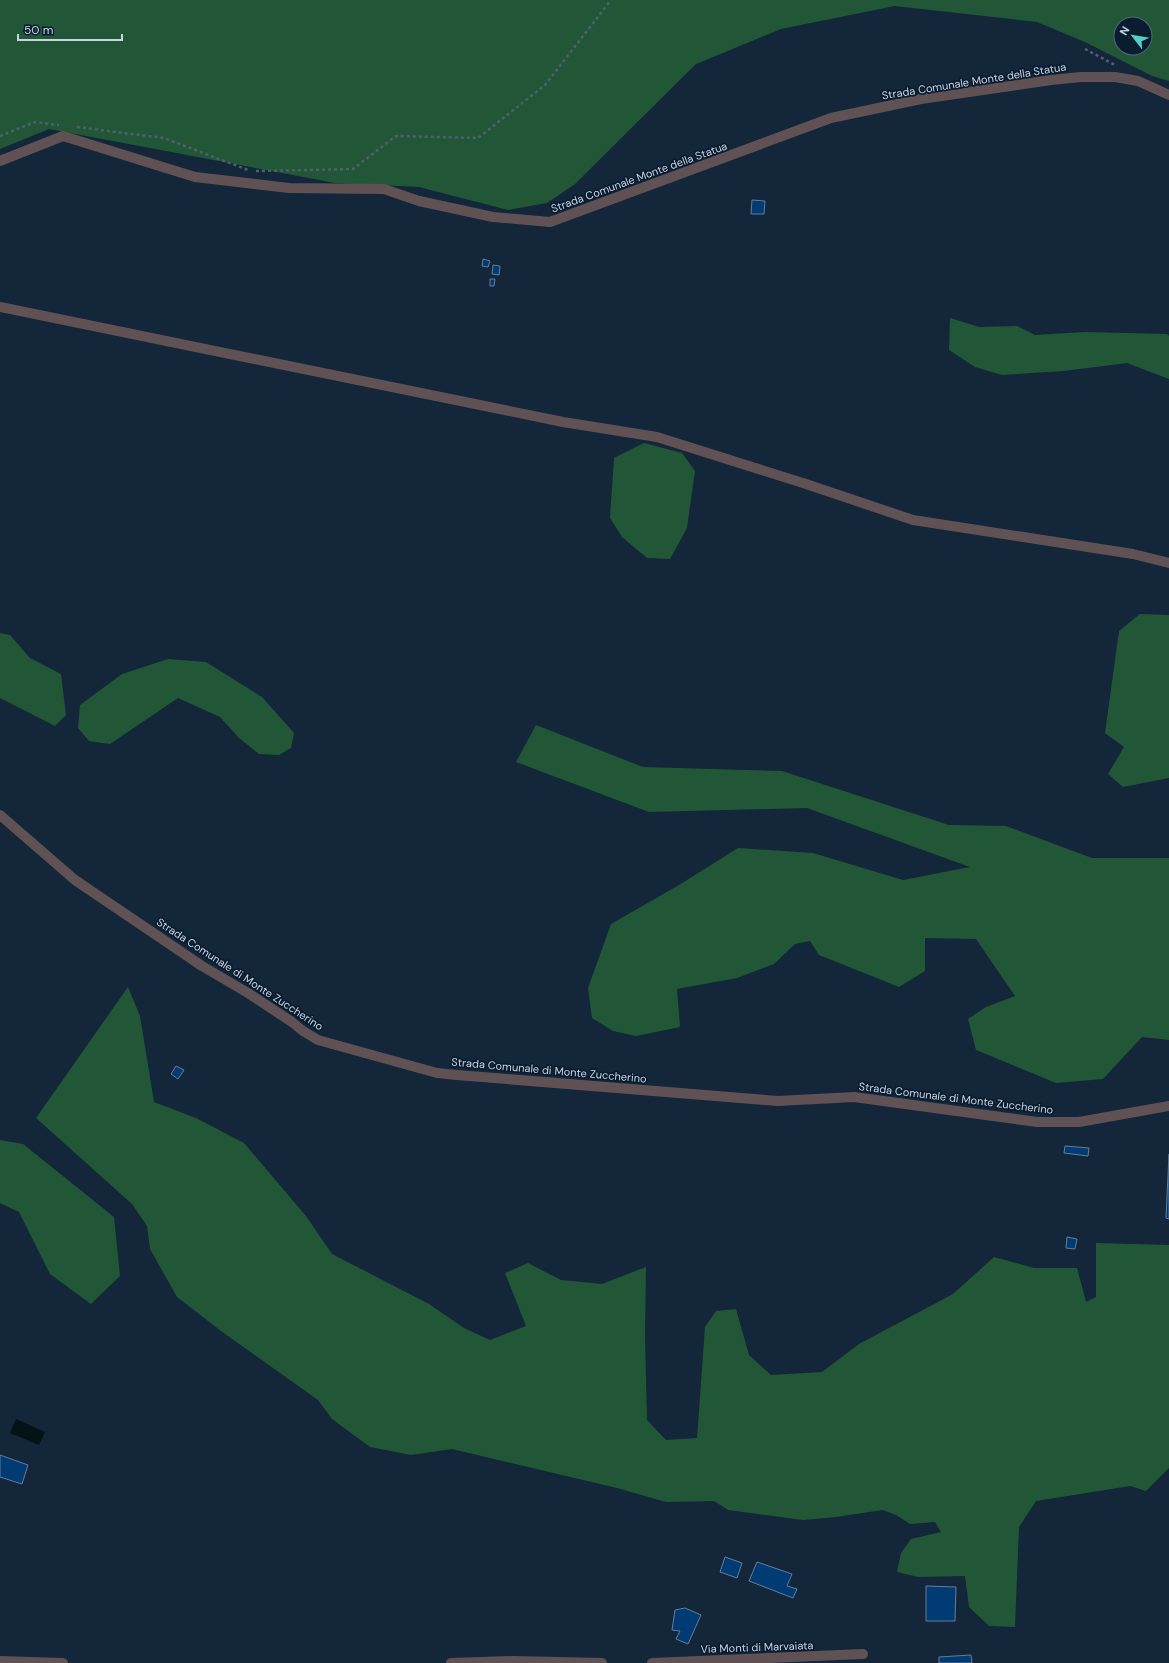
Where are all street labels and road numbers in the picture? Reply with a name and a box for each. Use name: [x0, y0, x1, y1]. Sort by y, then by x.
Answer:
street label: Strada Comunale Monte della Statua: [881, 59, 1067, 103]
street label: Strada Comunale Monte della Statua: [549, 139, 729, 215]
street label: Strada Comunale di Monte Zuccherino: [154, 915, 326, 1033]
street label: Strada Comunale di Monte Zuccherino: [451, 1054, 647, 1086]
street label: Strada Comunale di Monte Zuccherino: [858, 1079, 1054, 1117]
street label: Via Monti di Marvaiata: [700, 1638, 814, 1656]

